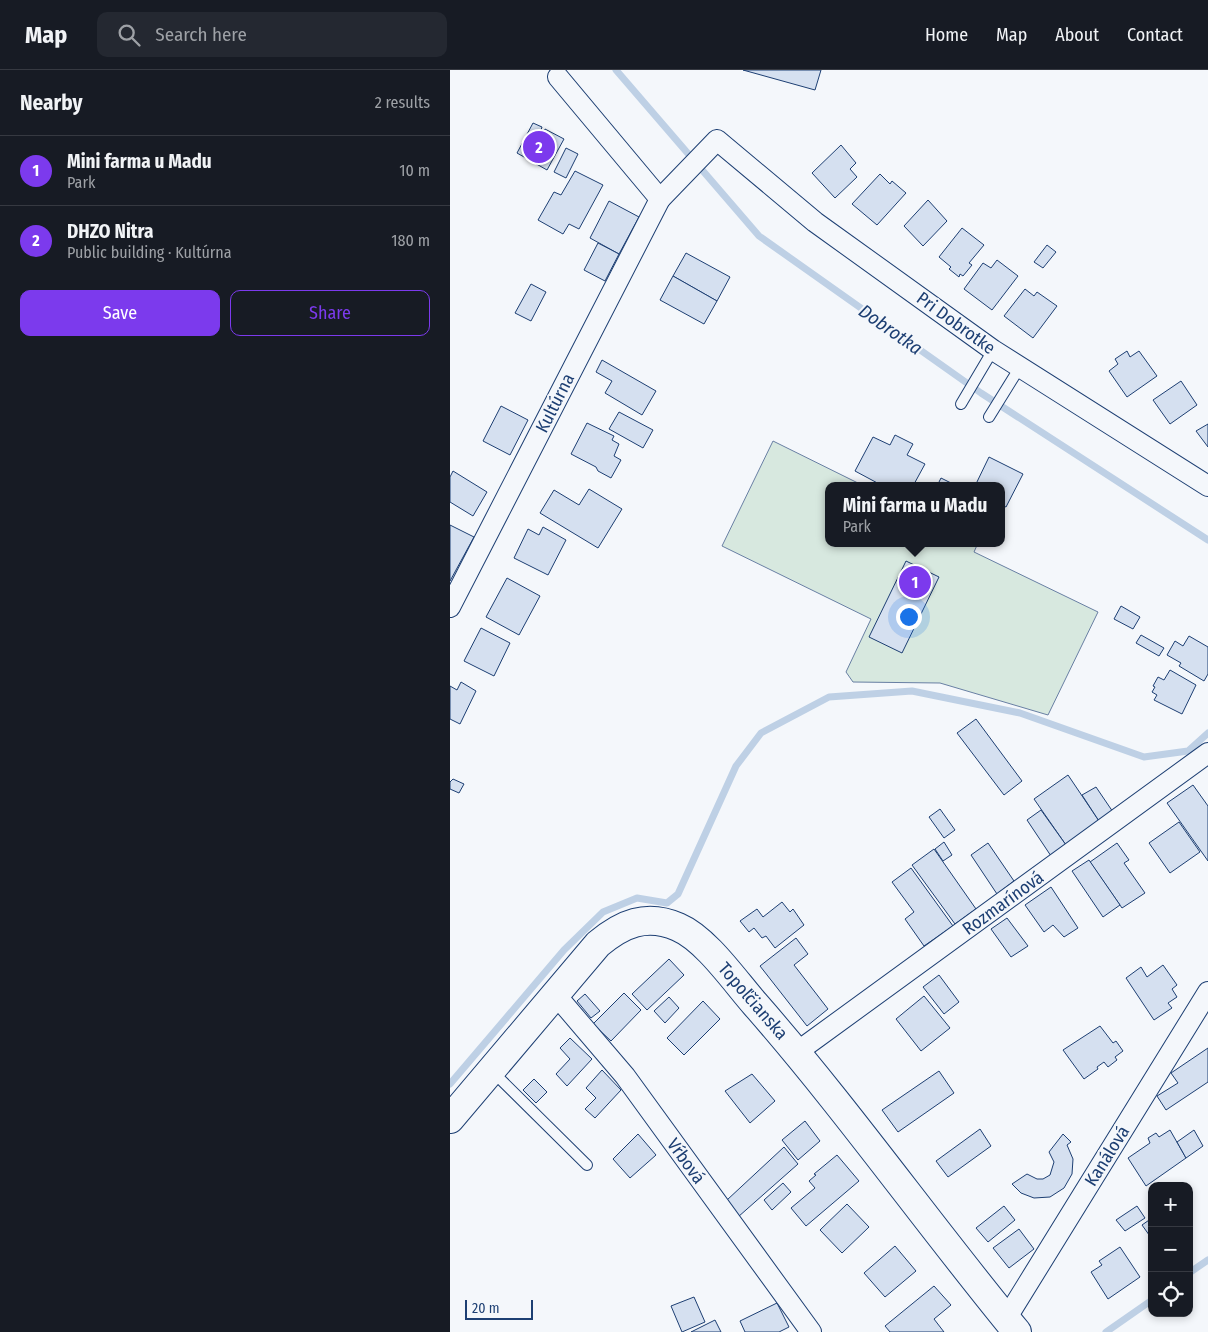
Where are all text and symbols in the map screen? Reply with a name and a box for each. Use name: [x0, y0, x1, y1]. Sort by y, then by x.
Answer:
search box: [97, 12, 447, 57]
text: Map: [25, 21, 67, 49]
icon: search: [115, 21, 143, 49]
text: Search here: [155, 23, 247, 46]
text: Home: [925, 24, 968, 46]
text: Map: [996, 24, 1027, 46]
text: About: [1055, 24, 1099, 46]
text: Contact: [1127, 24, 1183, 46]
text: Nearby: [20, 90, 82, 116]
text: 2 results: [375, 93, 430, 112]
pin: 2: [523, 128, 555, 166]
text: Mini farma u Madu: [67, 150, 212, 173]
text: 1: [33, 161, 39, 180]
text: 10 m: [399, 161, 430, 180]
text: Park: [67, 173, 95, 192]
text: DHZO Nitra: [67, 220, 153, 243]
text: 2: [32, 231, 40, 250]
text: 180 m: [391, 231, 430, 250]
text: Public building · Kultúrna: [67, 243, 232, 262]
street label: Pri Dobrotke: [912, 287, 1000, 359]
button: Save: [20, 290, 220, 336]
button: Share: [230, 290, 430, 336]
water label: Dobrotka: [854, 299, 927, 360]
street label: Kultúrna: [531, 370, 579, 436]
popup: [825, 482, 1005, 547]
text: Mini farma u Madu: [843, 494, 987, 517]
text: Park: [843, 517, 871, 536]
pin: 1: [899, 563, 931, 601]
your location: [896, 604, 922, 630]
street label: Rozmarínová: [958, 866, 1048, 940]
street label: Topoľčianska: [713, 958, 793, 1044]
street label: Kanálová: [1080, 1122, 1134, 1190]
street label: Vŕbová: [662, 1134, 710, 1188]
map controls: [1148, 1182, 1193, 1317]
button: +: [1148, 1182, 1193, 1227]
button: −: [1148, 1227, 1193, 1272]
button: locate: [1148, 1272, 1193, 1317]
scale bar: [465, 1297, 532, 1320]
text: 20 m: [472, 1300, 500, 1317]

